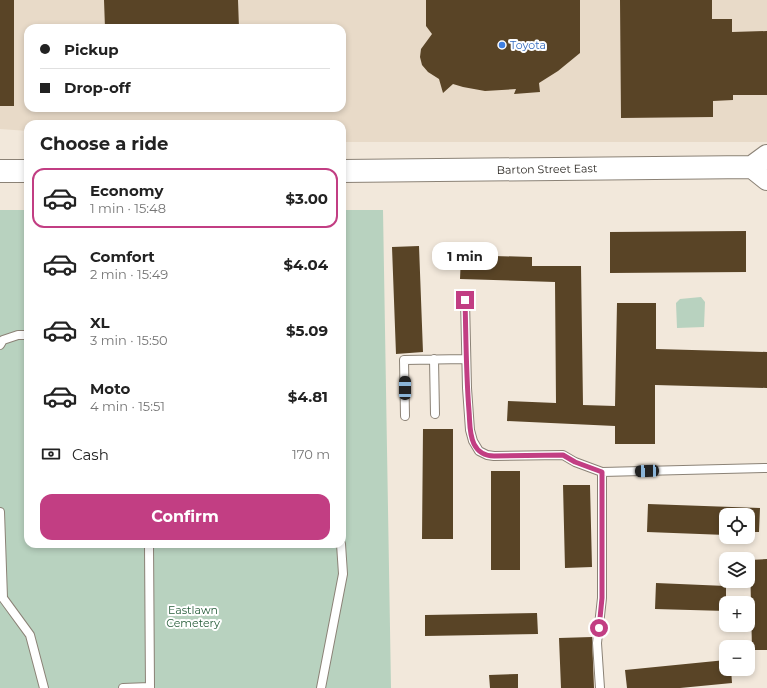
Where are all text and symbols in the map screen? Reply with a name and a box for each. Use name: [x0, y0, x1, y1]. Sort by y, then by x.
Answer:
place label: Toyota: [510, 38, 546, 52]
text: Pickup: [64, 40, 119, 59]
marker: Toyota: [497, 40, 507, 50]
text: Drop-off: [64, 78, 131, 97]
text: Choose a ride: [40, 133, 168, 155]
street label: Barton Street East: [497, 161, 598, 177]
icon: car: [42, 180, 78, 216]
text: Economy: [90, 181, 163, 200]
text: $3.00: [286, 189, 328, 208]
text: 1 min · 15:48: [90, 200, 166, 216]
callout: 1 min: [432, 242, 498, 270]
icon: car: [42, 246, 78, 282]
text: Comfort: [90, 247, 155, 266]
text: 1 min: [447, 248, 483, 264]
text: $4.04: [283, 255, 328, 274]
text: 2 min · 15:49: [90, 266, 168, 282]
route end: [456, 291, 474, 309]
icon: car: [42, 312, 78, 348]
text: XL: [90, 313, 109, 332]
text: $5.09: [286, 321, 328, 340]
text: 3 min · 15:50: [90, 332, 168, 348]
car: [399, 376, 411, 400]
icon: car: [42, 378, 78, 414]
text: Moto: [90, 379, 130, 398]
text: $4.81: [288, 387, 328, 406]
text: 4 min · 15:51: [90, 398, 165, 414]
icon: cash: [40, 443, 62, 465]
text: Cash: [72, 445, 109, 464]
text: 170 m: [292, 446, 330, 462]
car: [635, 465, 659, 477]
button: Confirm: [40, 494, 330, 540]
map controls: [719, 508, 755, 676]
button: locate: [719, 508, 755, 544]
button: layers: [719, 552, 755, 588]
button: +: [719, 596, 755, 632]
park label: Eastlawn Cemetery: [166, 603, 220, 630]
route start: [590, 619, 608, 637]
button: −: [719, 640, 755, 676]

